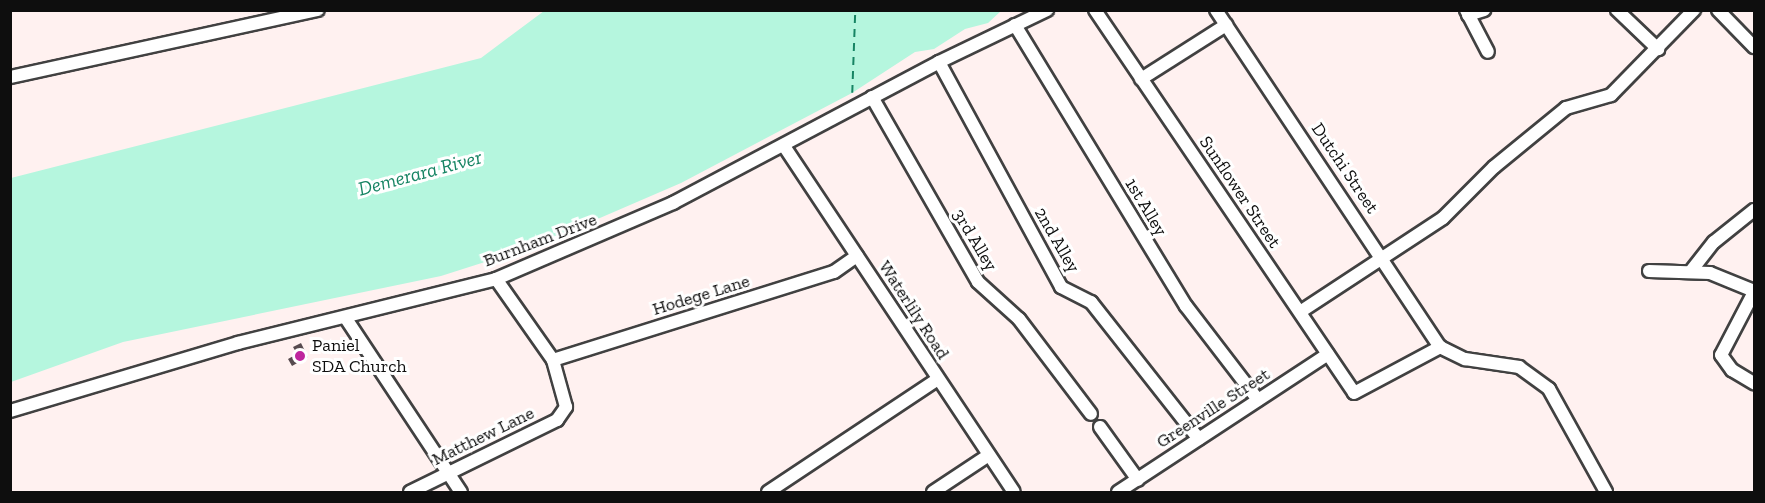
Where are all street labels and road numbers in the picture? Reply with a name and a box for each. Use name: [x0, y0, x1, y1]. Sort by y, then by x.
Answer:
street label: Dutchi Street: [1307, 119, 1383, 217]
street label: Sunflower Street: [1195, 132, 1285, 252]
street label: 1st Alley: [1120, 174, 1172, 240]
street label: 2nd Alley: [1030, 203, 1084, 277]
street label: 3rd Alley: [948, 205, 1002, 275]
street label: Burnham Drive: [480, 208, 600, 272]
street label: Waterlily Road: [874, 256, 954, 364]
street label: Hodege Lane: [650, 270, 752, 320]
street label: Greenville Street: [1152, 363, 1274, 453]
street label: Matthew Lane: [428, 402, 538, 470]

